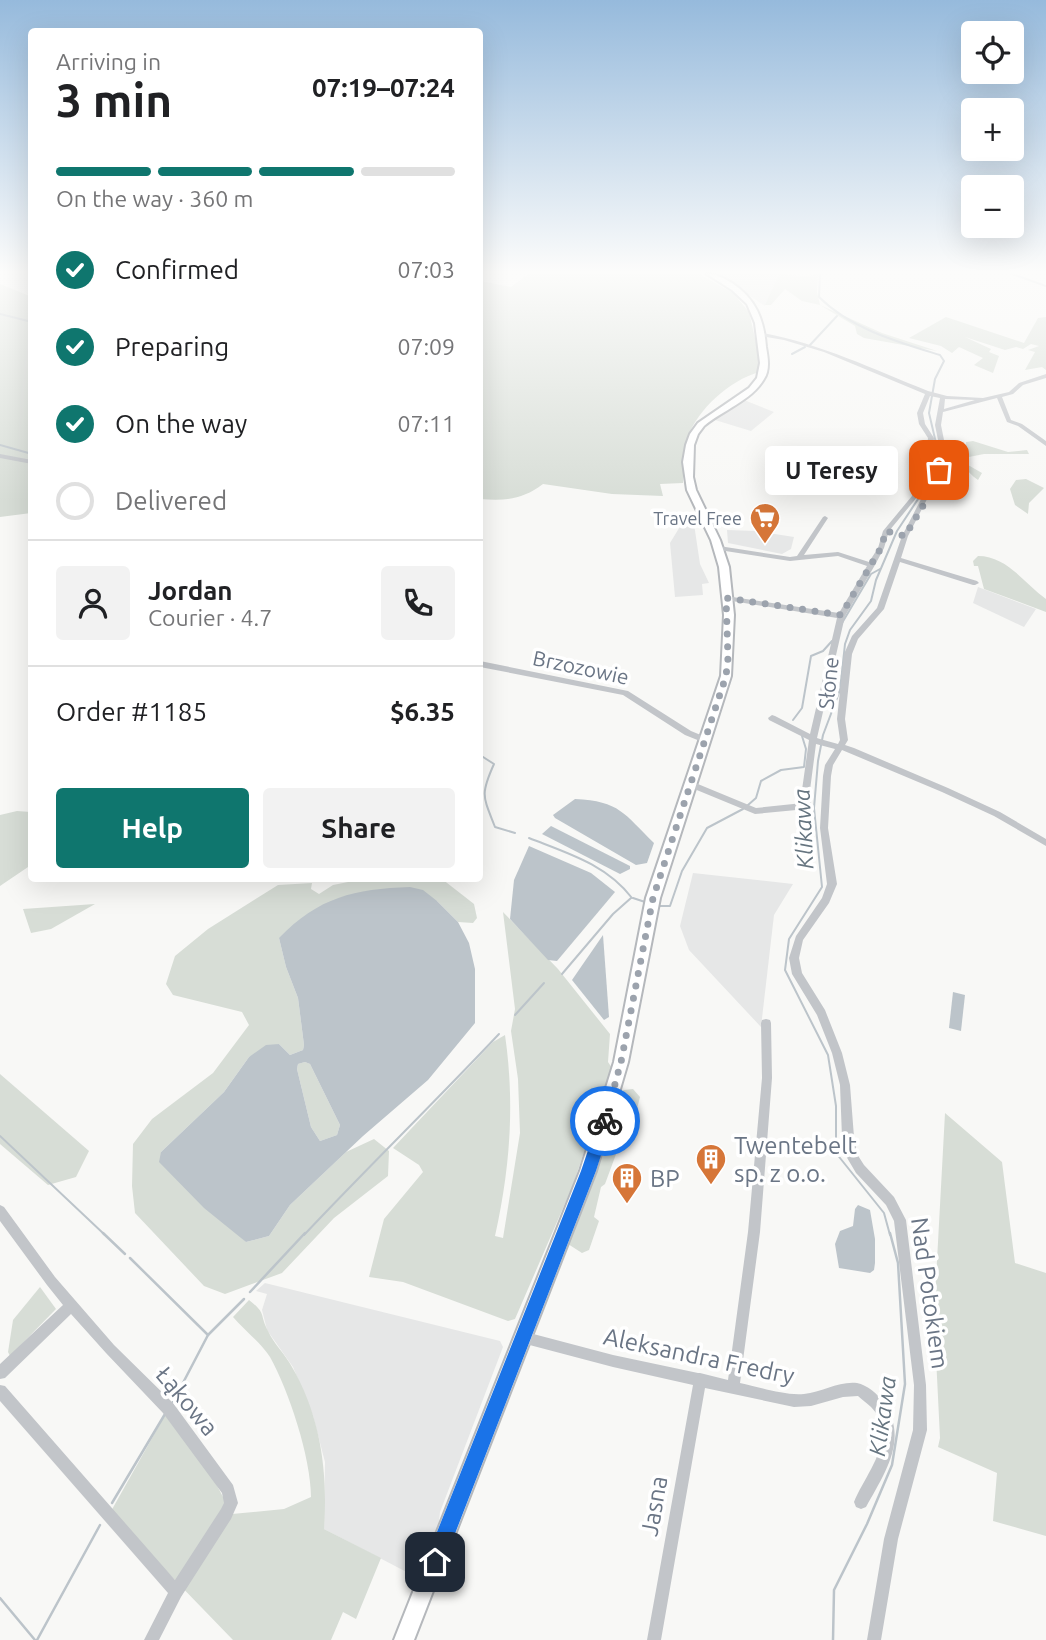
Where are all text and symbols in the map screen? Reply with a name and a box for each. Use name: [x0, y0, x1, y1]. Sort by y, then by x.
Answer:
map controls: [961, 21, 1024, 238]
button: locate: [961, 21, 1024, 84]
text: Arriving in: [56, 49, 161, 74]
text: 07:19–07:24: [312, 73, 455, 102]
text: 3 min: [56, 74, 172, 126]
button: +: [961, 98, 1024, 161]
button: −: [961, 175, 1024, 238]
text: On the way · 360 m: [56, 186, 253, 211]
icon: check: [56, 251, 94, 289]
text: Confirmed: [115, 255, 239, 284]
text: 07:03: [397, 257, 455, 282]
icon: check: [56, 328, 94, 366]
text: Preparing: [115, 332, 229, 361]
text: 07:09: [397, 334, 455, 359]
icon: check: [56, 405, 94, 443]
text: On the way: [115, 409, 247, 438]
text: 07:11: [397, 411, 455, 436]
pin: [909, 440, 969, 500]
callout: U Teresy: [764, 446, 897, 494]
icon: bag: [920, 451, 958, 489]
text: U Teresy: [785, 458, 878, 483]
text: Delivered: [115, 486, 227, 515]
supermarket icon: Travel Free: [748, 501, 782, 545]
place label: Travel Free: [653, 508, 742, 528]
button: person: [56, 566, 130, 640]
button: phone: [381, 566, 455, 640]
text: Jordan: [148, 576, 233, 605]
text: Courier · 4.7: [148, 605, 272, 630]
street label: Brzozowie: [531, 645, 631, 689]
street label: Słone: [813, 656, 843, 710]
text: Order #1185: [56, 697, 207, 726]
text: $6.35: [390, 697, 455, 726]
button: Help: [56, 788, 249, 868]
button: Share: [263, 788, 455, 868]
water label: Klikawa: [788, 788, 818, 870]
courier: [570, 1086, 640, 1156]
icon: bike: [586, 1102, 624, 1140]
place label: Twentebelt sp. z o.o.: [734, 1132, 857, 1187]
building icon: Twentebelt sp. z o.o.: [694, 1142, 728, 1186]
building icon: BP: [610, 1161, 644, 1205]
place label: BP: [650, 1165, 680, 1192]
street label: Nad Potokiem: [906, 1216, 954, 1370]
street label: Aleksandra Fredry: [601, 1323, 797, 1390]
street label: Łąkowa: [150, 1361, 224, 1441]
water label: Klikawa: [864, 1374, 900, 1458]
street label: Jasna: [635, 1474, 673, 1538]
pin: [405, 1532, 465, 1592]
icon: home: [416, 1543, 454, 1581]

